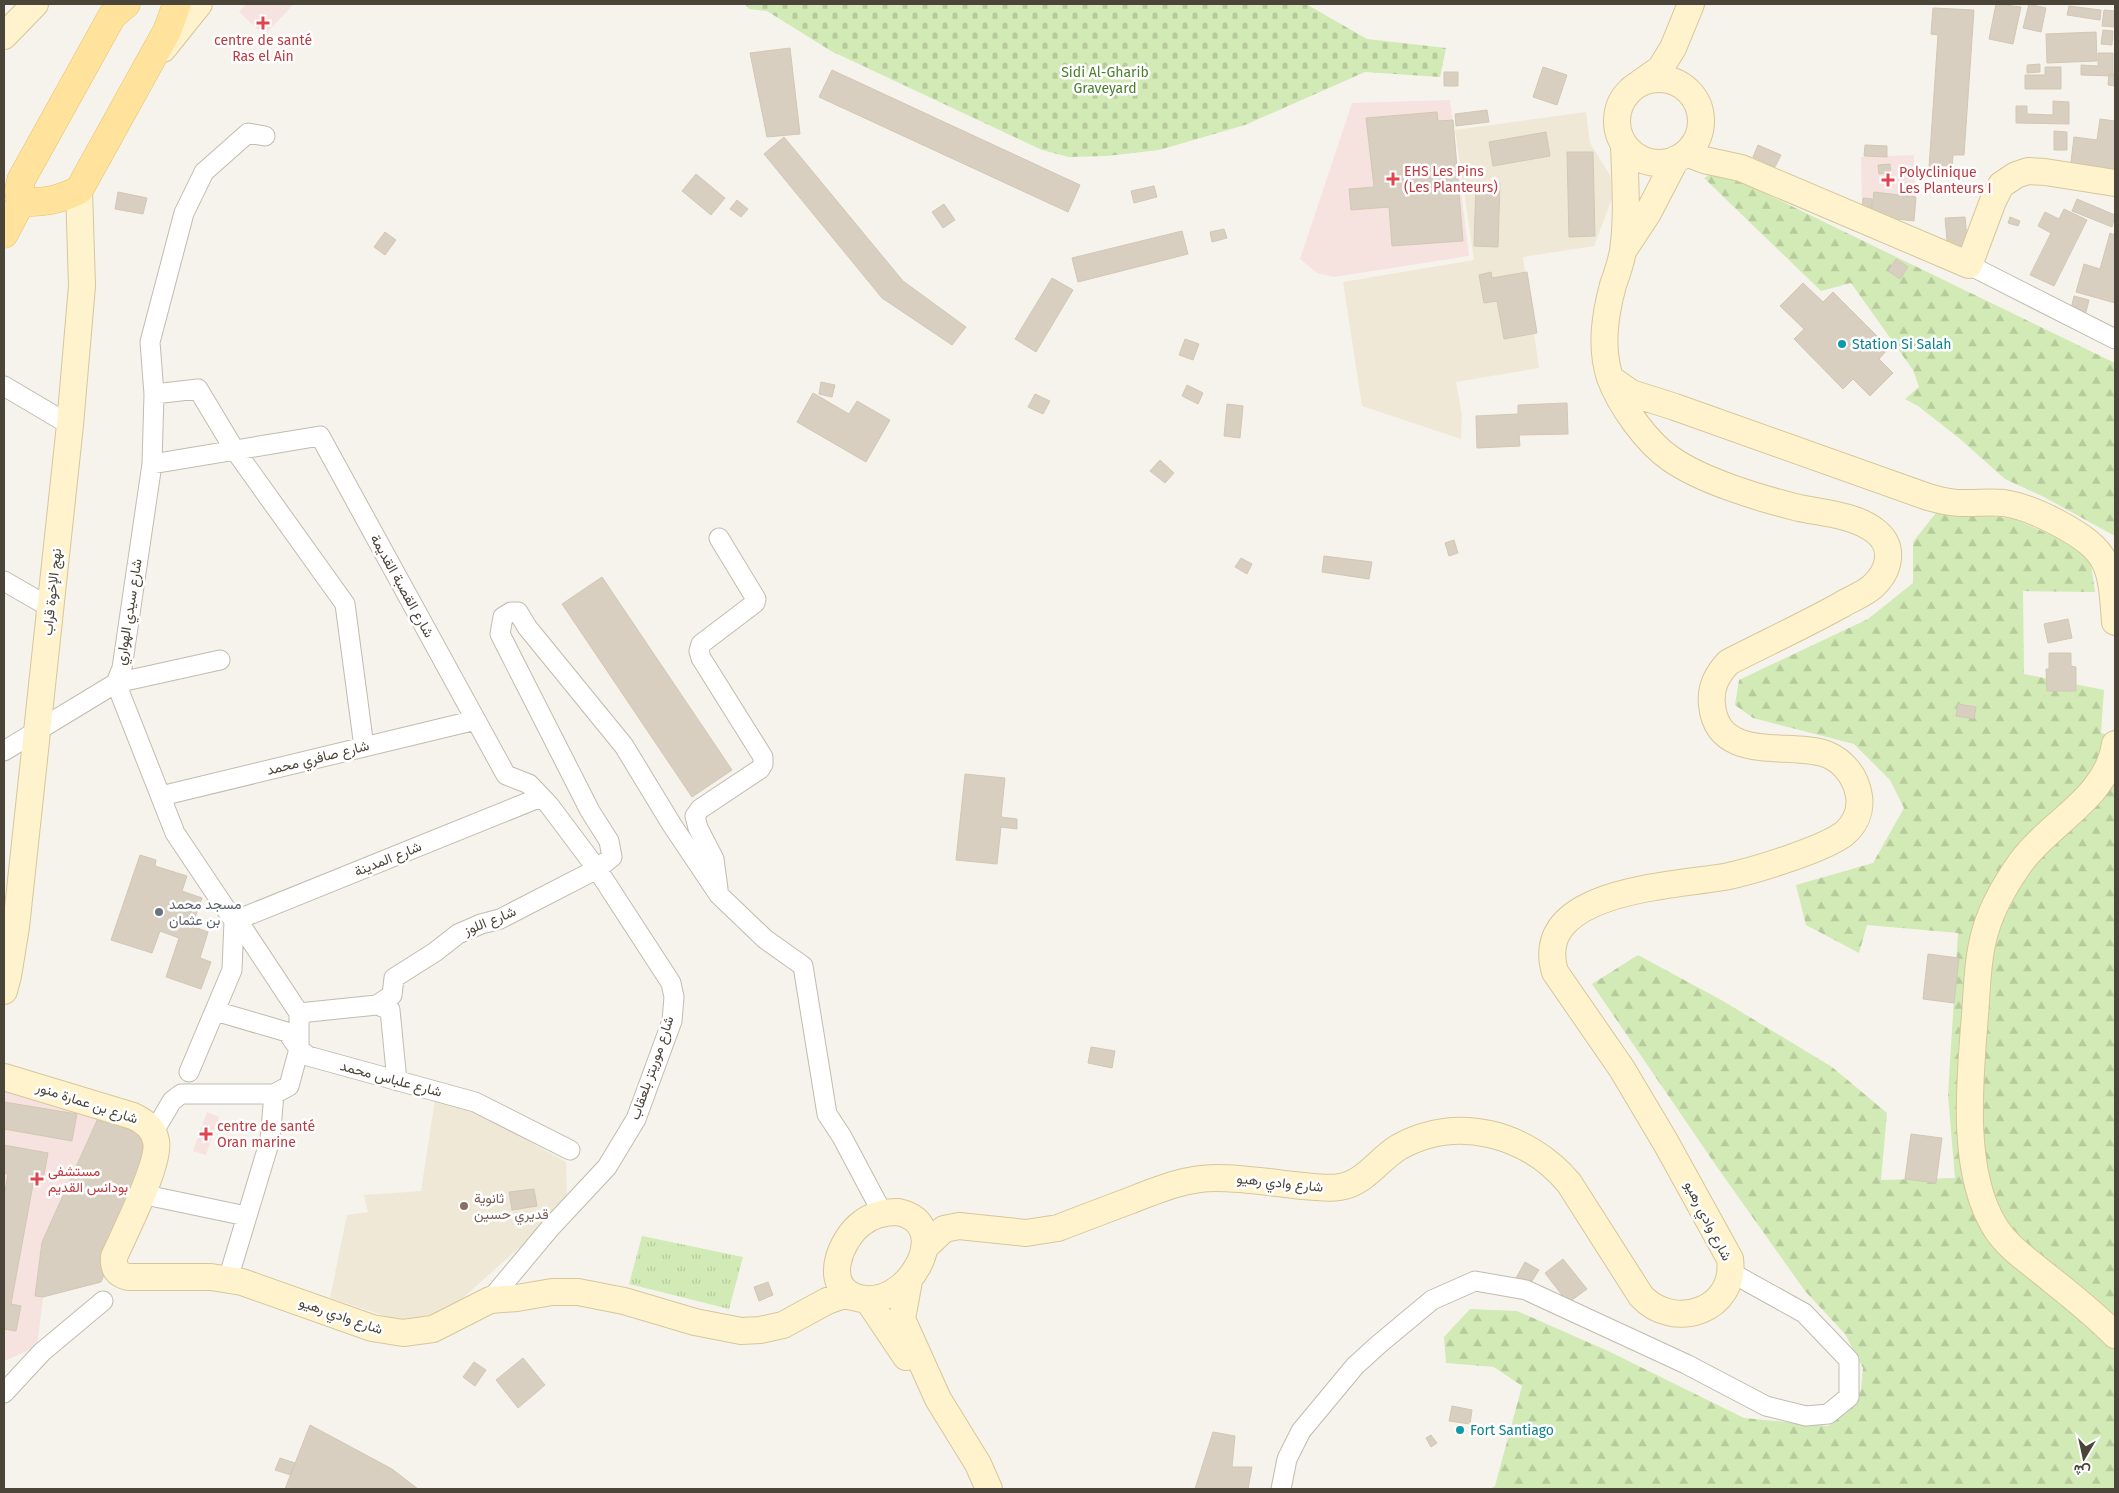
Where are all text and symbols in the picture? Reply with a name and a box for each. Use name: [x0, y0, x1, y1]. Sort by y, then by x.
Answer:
marker: centre de santé Ras el Ain: [256, 16, 270, 30]
place label: centre de santé Ras el Ain: [214, 32, 312, 65]
park label: Sidi Al-Gharib Graveyard: [1061, 64, 1149, 97]
place label: EHS Les Pins (Les Planteurs): [1404, 163, 1498, 196]
place label: Polyclinique Les Planteurs I: [1899, 164, 1992, 197]
marker: EHS Les Pins (Les Planteurs): [1386, 172, 1400, 186]
marker: Polyclinique Les Planteurs I: [1881, 173, 1895, 187]
place label: Station Si Salah: [1852, 336, 1952, 353]
marker: Station Si Salah: [1836, 338, 1848, 350]
street label: شارع القصبة القديمة: [365, 531, 437, 642]
street label: نهج الإخوة قراب: [39, 548, 67, 637]
street label: شارع سيدي الهواري: [112, 558, 149, 667]
street label: شارع صافري محمد: [265, 737, 372, 782]
street label: شارع المدينة: [352, 838, 425, 882]
place label: مسجد محمد بن عثمان: [169, 896, 241, 929]
street label: شارع اللوز: [461, 903, 519, 941]
marker: مسجد محمد بن عثمان: [153, 906, 165, 918]
street label: شارع موريتز بلعقاب: [626, 1014, 680, 1123]
street label: شارع علباس محمد: [338, 1057, 444, 1103]
street label: شارع بن عمارة منور: [32, 1078, 140, 1129]
place label: centre de santé Oran marine: [217, 1118, 315, 1151]
marker: centre de santé Oran marine: [199, 1127, 213, 1141]
place label: مستشفى بودانس القديم: [48, 1163, 128, 1196]
street label: شارع وادي رهيو: [1235, 1170, 1324, 1199]
marker: مستشفى بودانس القديم: [30, 1172, 44, 1186]
street label: شارع وادي رهيو: [1678, 1178, 1735, 1265]
place label: ثانوية قديري حسين: [474, 1190, 549, 1226]
marker: ثانوية قديري حسين: [458, 1200, 470, 1212]
street label: شارع وادي رهيو: [296, 1294, 385, 1341]
place label: Fort Santiago: [1470, 1422, 1554, 1439]
marker: Fort Santiago: [1454, 1424, 1466, 1436]
north arrow: [2059, 1433, 2109, 1483]
text: ش: [2072, 1461, 2092, 1480]

